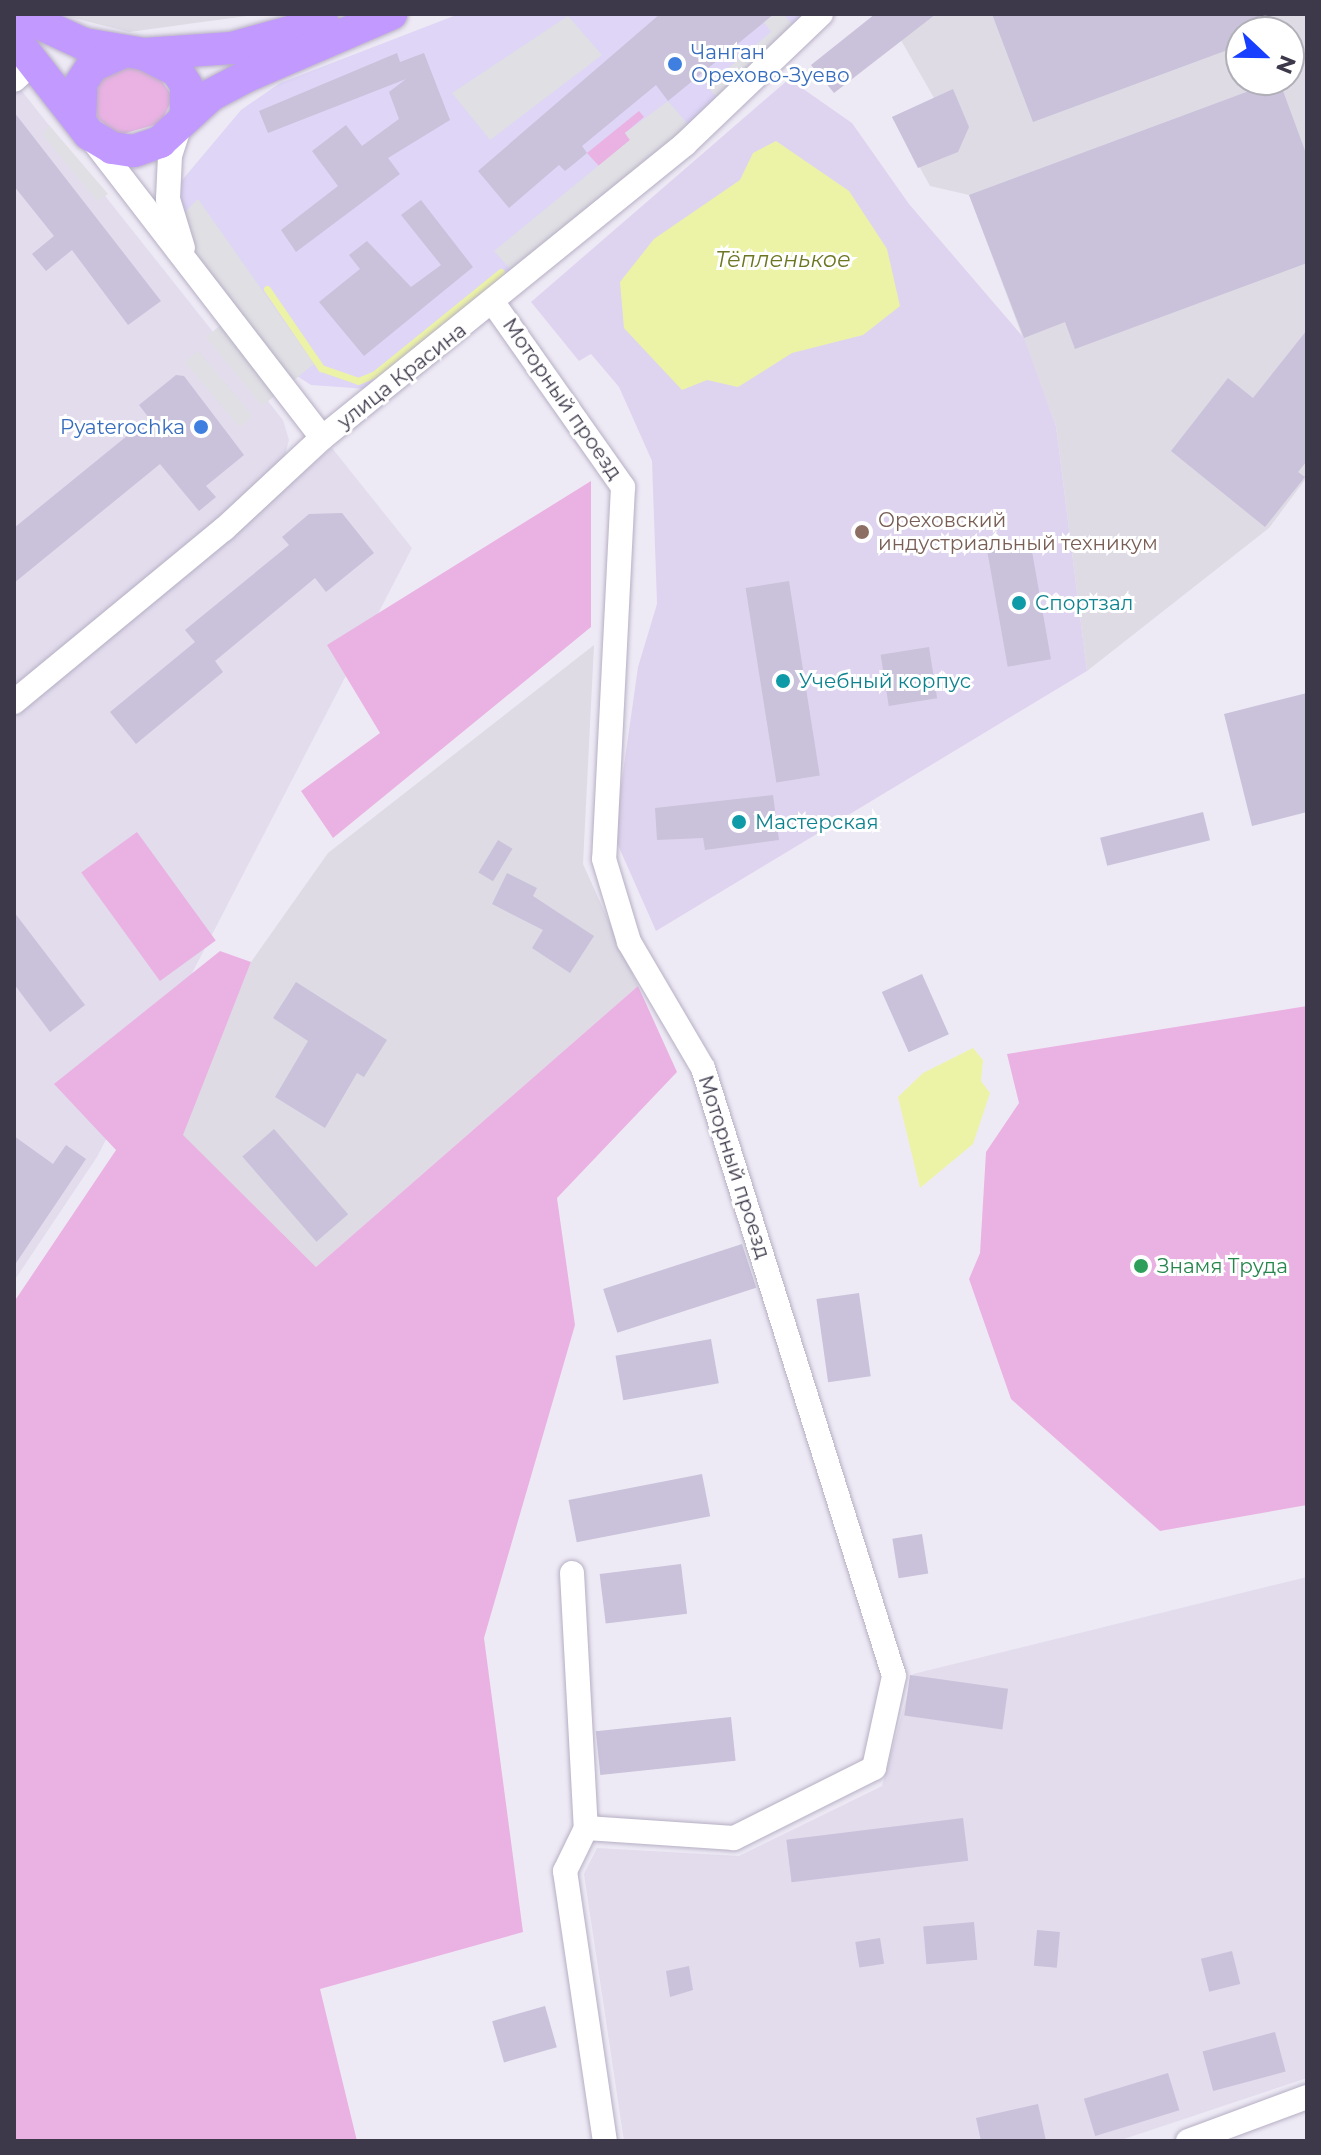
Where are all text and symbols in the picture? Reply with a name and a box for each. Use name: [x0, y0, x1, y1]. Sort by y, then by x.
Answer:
north arrow: [1225, 16, 1305, 96]
place label: Чанган Орехово-Зуево: [691, 40, 850, 87]
text: N: [1270, 51, 1302, 78]
marker: Чанган Орехово-Зуево: [666, 55, 684, 73]
water label: Тёпленькое: [715, 247, 851, 273]
street label: Моторный проезд: [497, 314, 627, 484]
street label: улица Красина: [333, 318, 471, 434]
place label: Pyaterochka: [60, 415, 185, 439]
marker: Pyaterochka: [192, 418, 210, 436]
place label: Ореховский индустриальный техникум: [878, 508, 1158, 555]
marker: Ореховский индустриальный техникум: [853, 523, 871, 541]
place label: Спортзал: [1035, 591, 1133, 615]
marker: Спортзал: [1010, 594, 1028, 612]
place label: Учебный корпус: [799, 669, 971, 693]
marker: Учебный корпус: [774, 672, 792, 690]
place label: Мастерская: [755, 810, 879, 834]
marker: Мастерская: [730, 813, 748, 831]
street label: Моторный проезд: [693, 1072, 775, 1262]
place label: Знамя Труда: [1157, 1254, 1288, 1278]
marker: Знамя Труда: [1132, 1257, 1150, 1275]

